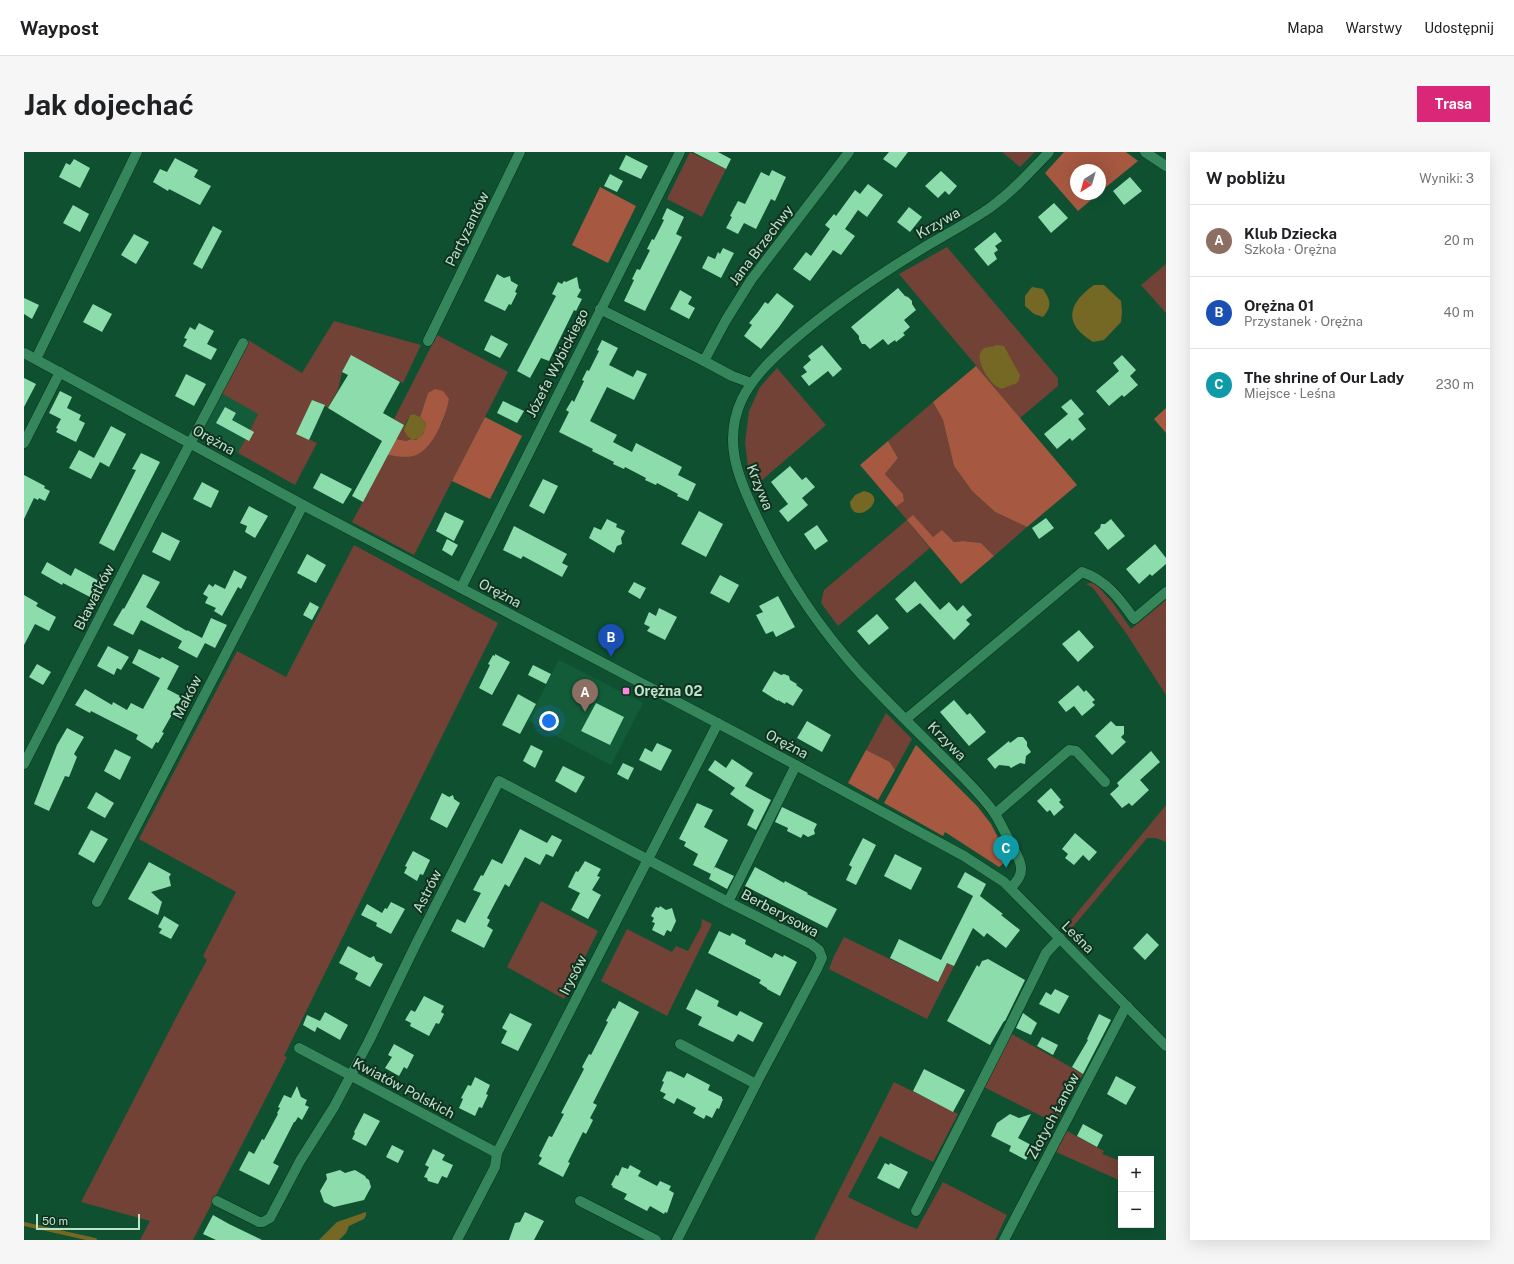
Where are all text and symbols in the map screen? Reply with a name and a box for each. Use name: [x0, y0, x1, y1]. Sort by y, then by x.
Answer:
text: Waypost: [20, 17, 99, 39]
text: Mapa: [1287, 20, 1323, 36]
text: Warstwy: [1345, 20, 1402, 36]
text: Udostępnij: [1424, 20, 1494, 36]
button: Trasa: [1417, 86, 1490, 122]
text: Jak dojechać: [24, 88, 194, 121]
north arrow: [1070, 164, 1106, 200]
text: W pobliżu: [1206, 168, 1285, 188]
text: Wyniki: 3: [1419, 171, 1474, 186]
street label: Partyzantów: [442, 189, 492, 269]
street label: Jana Brzechwy: [726, 202, 797, 288]
street label: Krzywa: [913, 204, 963, 242]
text: Klub Dziecka: [1244, 225, 1337, 242]
text: A: [1214, 233, 1224, 248]
text: 20 m: [1444, 233, 1474, 248]
text: Szkoła · Orężna: [1244, 242, 1337, 257]
text: Orężna 01: [1244, 297, 1314, 314]
text: B: [1215, 305, 1223, 320]
text: 40 m: [1443, 305, 1474, 320]
street label: Józefa Wybickiego: [523, 306, 591, 420]
text: Przystanek · Orężna: [1244, 314, 1363, 329]
text: The shrine of Our Lady: [1244, 369, 1404, 386]
text: C: [1214, 377, 1224, 392]
text: 230 m: [1436, 377, 1474, 392]
text: Miejsce · Leśna: [1244, 386, 1335, 401]
street label: Orężna: [190, 422, 238, 458]
street label: Krzywa: [744, 462, 776, 512]
street label: Bławatków: [71, 561, 117, 633]
street label: Orężna: [476, 575, 524, 611]
pin: B: [598, 624, 624, 657]
street label: Maków: [169, 673, 205, 721]
pin: A: [572, 679, 598, 712]
place label: Orężna 02: [634, 683, 702, 699]
marker: Orężna 02: [621, 686, 631, 696]
your location: [539, 711, 559, 731]
street label: Krzywa: [925, 718, 969, 764]
street label: Orężna: [763, 726, 811, 762]
pin: C: [993, 835, 1019, 868]
street label: Astrów: [409, 867, 445, 915]
street label: Berberysowa: [738, 886, 822, 940]
street label: Leśna: [1059, 918, 1097, 956]
street label: Irysów: [556, 952, 590, 998]
street label: Kwiatów Polskich: [350, 1054, 458, 1122]
street label: Złotych Łanów: [1024, 1070, 1082, 1162]
map controls: [1118, 1156, 1154, 1228]
button: +: [1118, 1156, 1154, 1192]
button: −: [1118, 1192, 1154, 1228]
scale bar: [36, 1212, 140, 1231]
text: 50 m: [42, 1215, 68, 1227]

